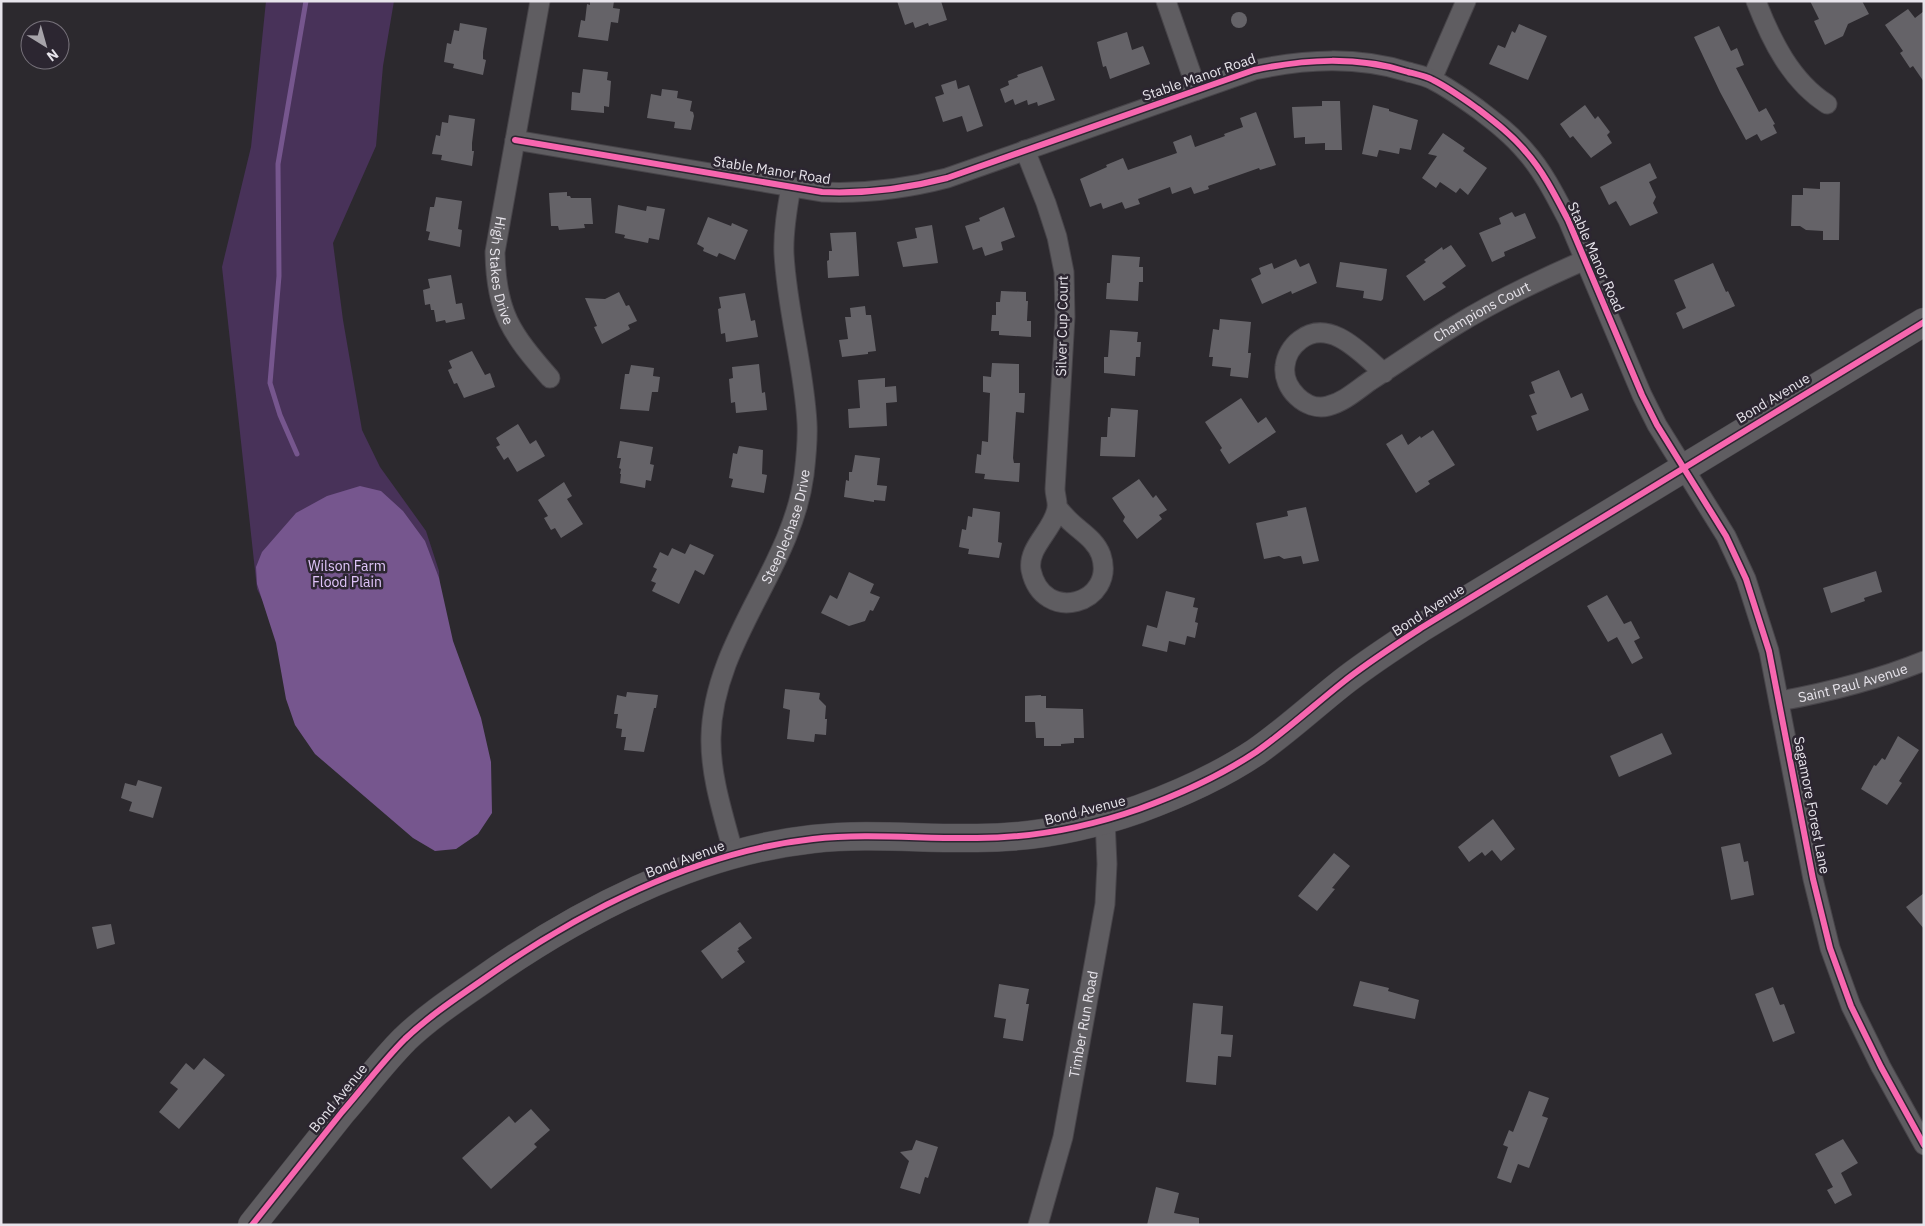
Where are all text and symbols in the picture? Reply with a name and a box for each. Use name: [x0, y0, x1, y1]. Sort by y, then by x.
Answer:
north arrow: [20, 20, 70, 70]
text: N: [43, 45, 62, 66]
street label: Stable Manor Road: [1140, 49, 1258, 105]
street label: Stable Manor Road: [712, 152, 832, 188]
street label: Stable Manor Road: [1564, 199, 1628, 315]
street label: High Stakes Drive: [486, 215, 518, 328]
street label: Silver Cup Court: [1052, 275, 1072, 377]
street label: Champions Court: [1430, 277, 1533, 346]
street label: Bond Avenue: [1733, 369, 1814, 427]
street label: Steeplechase Drive: [757, 468, 814, 587]
park label: Wilson Farm Flood Plain: [308, 557, 386, 591]
street label: Bond Avenue: [1388, 580, 1468, 640]
street label: Saint Paul Avenue: [1796, 659, 1910, 706]
street label: Sagamore Forest Lane: [1790, 735, 1834, 876]
street label: Bond Avenue: [1043, 791, 1128, 829]
street label: Bond Avenue: [643, 836, 727, 882]
street label: Timber Run Road: [1065, 969, 1102, 1079]
street label: Bond Avenue: [305, 1060, 371, 1136]

